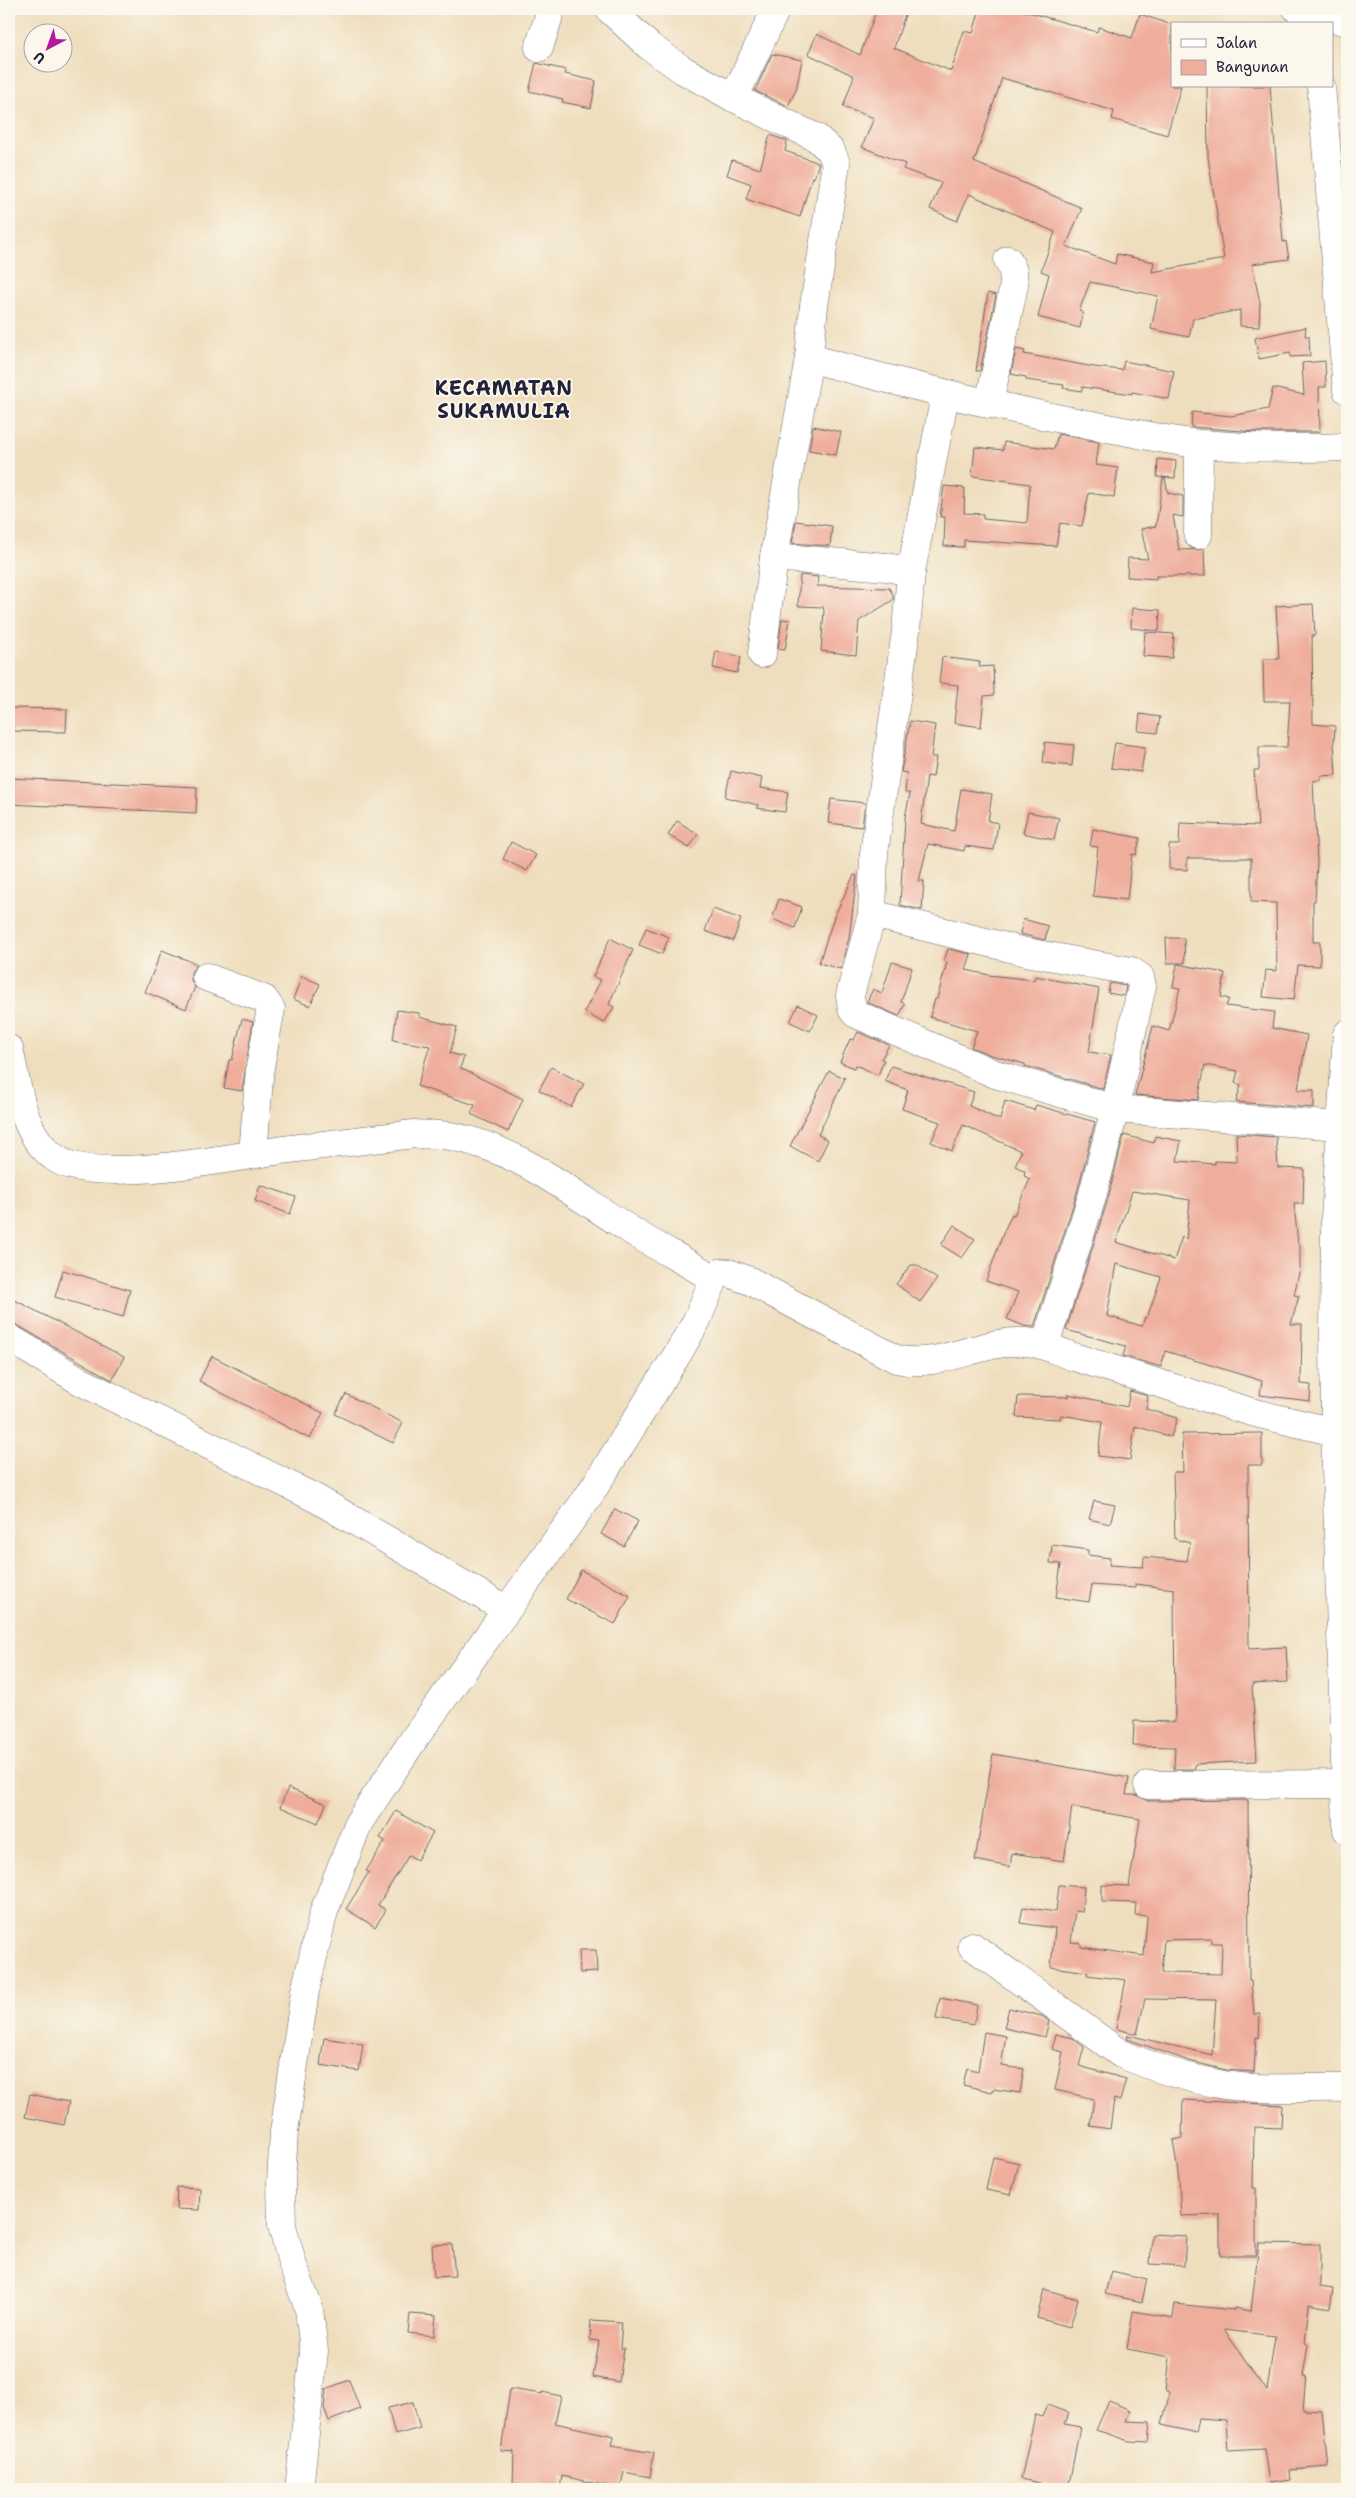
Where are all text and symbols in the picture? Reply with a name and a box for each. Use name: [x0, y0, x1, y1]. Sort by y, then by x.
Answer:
north arrow: [22, 22, 72, 72]
legend: [1171, 22, 1334, 88]
text: Jalan: [1216, 33, 1257, 53]
text: U: [30, 48, 49, 68]
text: Bangunan: [1216, 57, 1288, 77]
district label: KECAMATAN SUKAMULIA: [435, 375, 573, 424]

